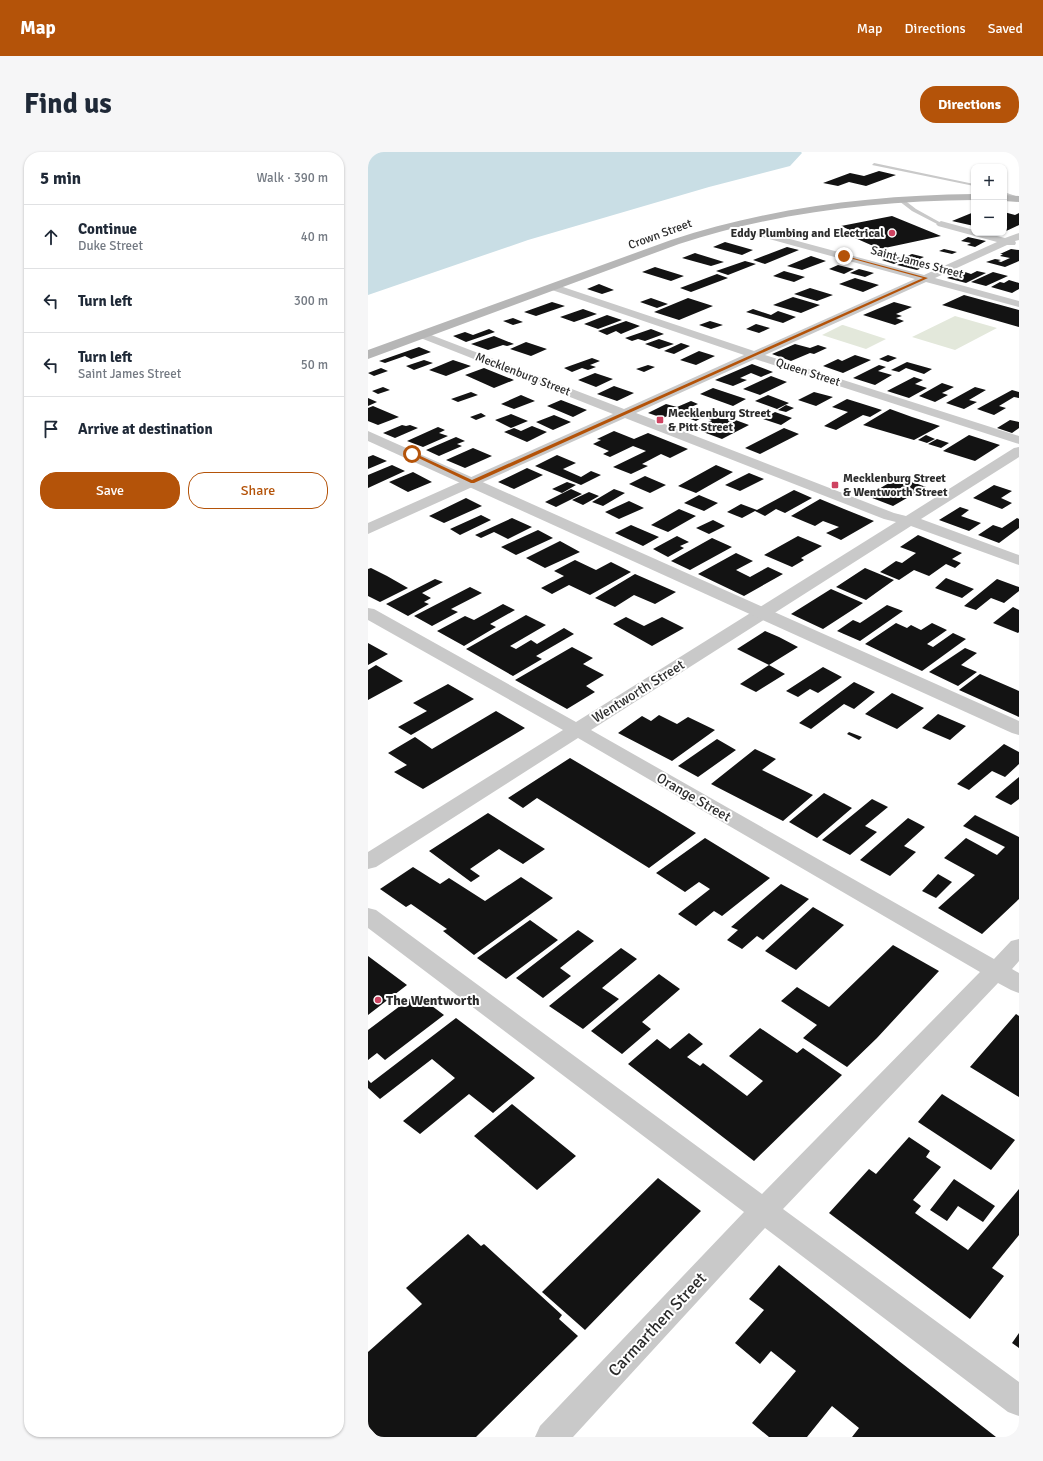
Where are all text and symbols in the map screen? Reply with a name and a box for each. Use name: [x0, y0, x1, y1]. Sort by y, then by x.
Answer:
text: Map: [20, 16, 56, 40]
text: Map: [857, 20, 883, 37]
text: Directions: [905, 20, 966, 37]
text: Saved: [988, 20, 1023, 37]
button: Directions: [920, 86, 1019, 123]
text: Find us: [24, 87, 112, 121]
map controls: [971, 164, 1007, 236]
button: +: [971, 164, 1007, 200]
text: 5 min: [40, 168, 81, 189]
text: Walk · 390 m: [257, 170, 328, 186]
button: −: [971, 200, 1007, 236]
street label: Crown Street: [626, 216, 694, 253]
text: Continue: [78, 220, 137, 238]
icon: ahead: [40, 226, 62, 248]
place label: Eddy Plumbing and Electrical: [730, 226, 884, 241]
marker: Eddy Plumbing and Electrical: [887, 228, 897, 238]
text: 40 m: [301, 229, 328, 245]
text: Duke Street: [78, 238, 143, 254]
street label: Saint James Street: [869, 243, 965, 282]
route end: [835, 247, 853, 265]
icon: left: [40, 290, 62, 312]
text: Turn left: [78, 292, 132, 310]
text: 300 m: [294, 293, 328, 309]
text: Turn left: [78, 348, 132, 366]
street label: Mecklenburg Street: [473, 349, 572, 399]
icon: left: [40, 354, 62, 376]
street label: Queen Street: [774, 355, 842, 390]
text: 50 m: [301, 357, 328, 373]
text: Saint James Street: [78, 366, 181, 382]
place label: Mecklenburg Street & Pitt Street: [668, 406, 771, 435]
marker: Mecklenburg Street & Pitt Street: [655, 415, 665, 425]
icon: arrive: [40, 418, 62, 440]
text: Arrive at destination: [78, 420, 213, 438]
route start: [403, 445, 421, 463]
place label: Mecklenburg Street & Wentworth Street: [843, 471, 948, 500]
button: Save: [40, 472, 180, 509]
button: Share: [188, 472, 328, 509]
marker: Mecklenburg Street & Wentworth Street: [830, 480, 840, 490]
street label: Wentworth Street: [589, 656, 688, 727]
street label: Orange Street: [654, 769, 734, 826]
place label: The Wentworth: [386, 992, 480, 1009]
marker: The Wentworth: [373, 995, 383, 1005]
street label: Carmarthen Street: [604, 1268, 711, 1381]

